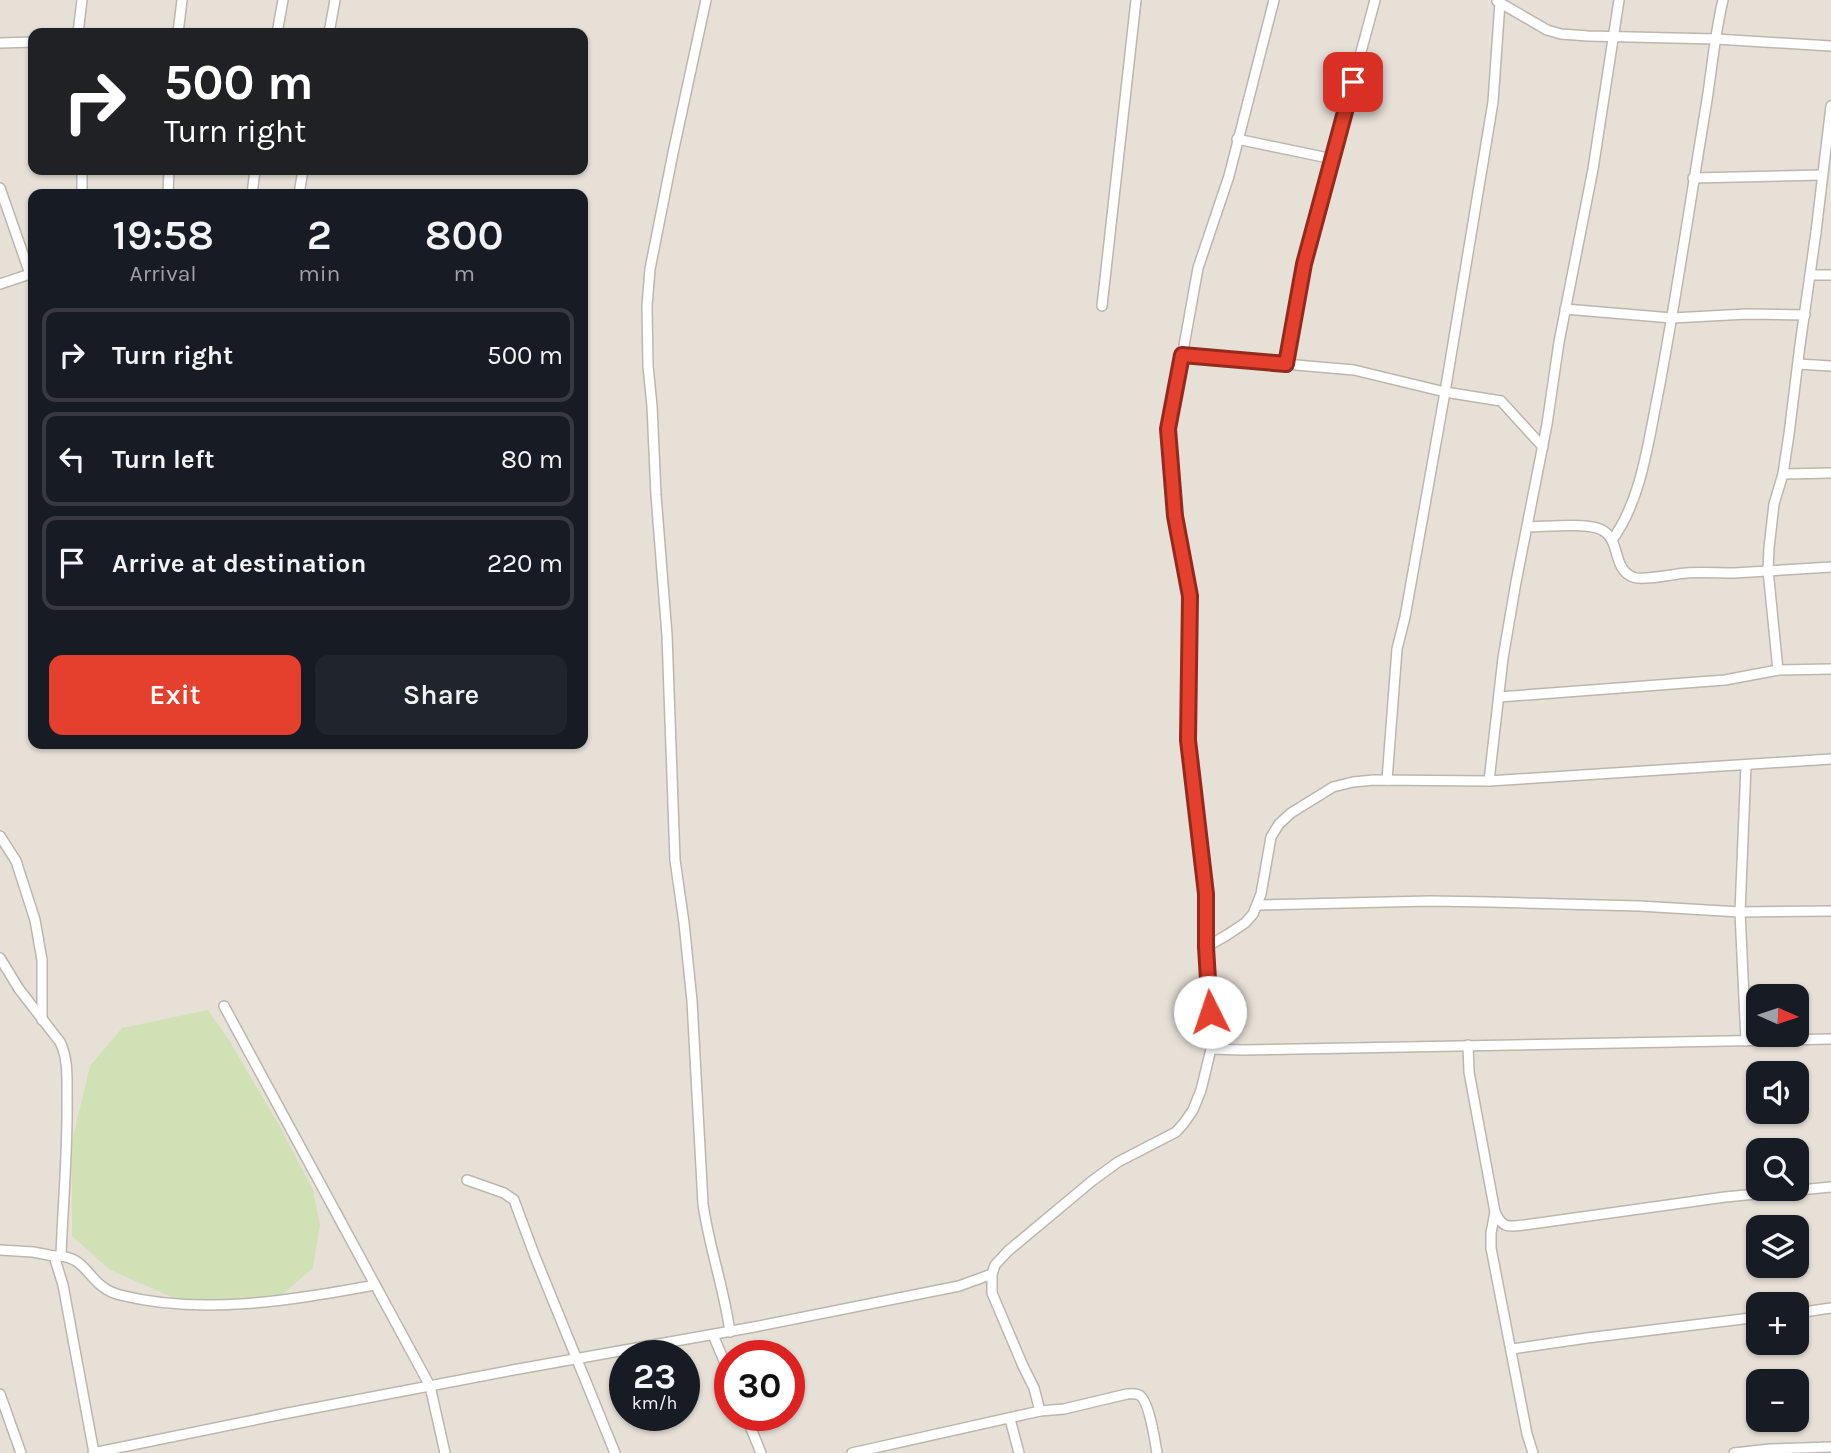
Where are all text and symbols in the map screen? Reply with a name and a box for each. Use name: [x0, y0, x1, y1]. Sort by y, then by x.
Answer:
pin: [1323, 52, 1383, 112]
text: 500 m: [164, 54, 313, 111]
icon: right: [49, 56, 140, 147]
icon: arrive: [1334, 63, 1372, 101]
text: Turn right: [164, 113, 306, 150]
text: 19:58: [112, 210, 214, 260]
text: 2: [307, 210, 332, 260]
text: 800: [425, 210, 504, 260]
text: Arrival: [129, 260, 197, 287]
text: min: [298, 260, 341, 287]
text: m: [453, 260, 475, 287]
icon: right: [53, 336, 91, 374]
text: Turn right: [112, 340, 233, 371]
text: 500 m: [487, 340, 563, 371]
icon: left: [53, 440, 91, 478]
text: Turn left: [112, 444, 214, 475]
text: 80 m: [501, 444, 563, 475]
icon: arrive: [53, 544, 91, 582]
text: Arrive at destination: [112, 548, 366, 579]
text: 220 m: [487, 548, 563, 579]
button: Exit: [49, 655, 301, 735]
button: Share: [315, 655, 567, 735]
position arrow: [1173, 975, 1247, 1049]
north arrow: [1746, 984, 1810, 1046]
map controls: [1746, 984, 1809, 1432]
button: sound: [1746, 1061, 1809, 1124]
button: search: [1746, 1138, 1809, 1201]
button: layers: [1746, 1215, 1809, 1278]
button: +: [1746, 1292, 1809, 1355]
speed limit sign: 30: [714, 1340, 805, 1431]
text: 23: [633, 1356, 676, 1397]
button: −: [1746, 1369, 1809, 1432]
text: km/h: [632, 1392, 677, 1414]

